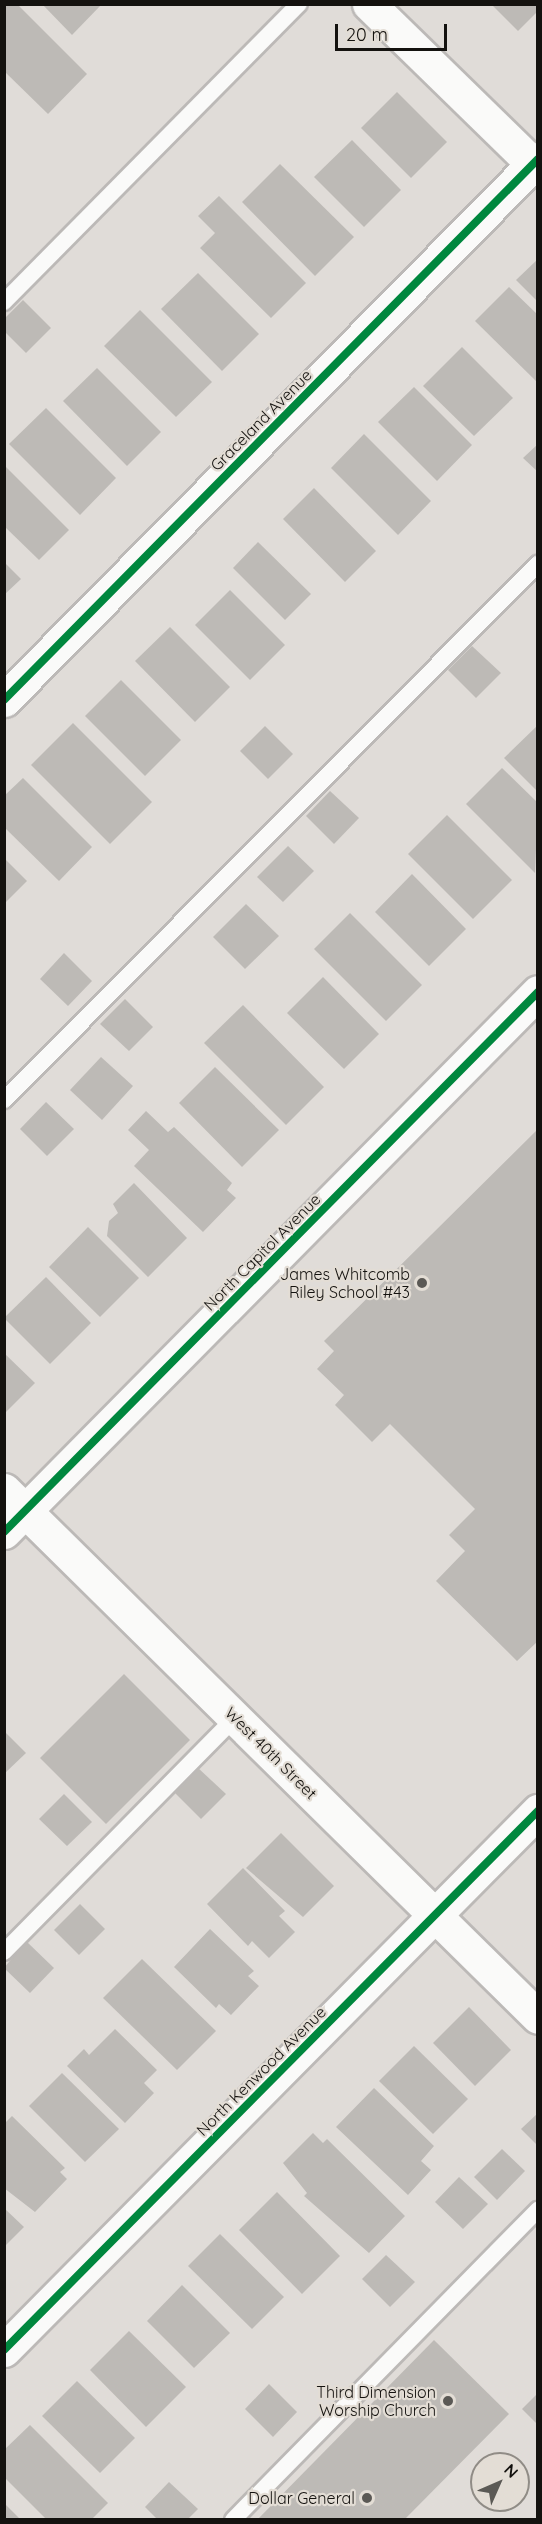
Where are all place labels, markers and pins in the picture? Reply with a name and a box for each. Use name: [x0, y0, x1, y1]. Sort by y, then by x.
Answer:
place label: James Whitcomb Riley School #43: [280, 1264, 410, 1302]
marker: James Whitcomb Riley School #43: [415, 1276, 429, 1290]
place label: Third Dimension Worship Church: [316, 2382, 436, 2420]
marker: Third Dimension Worship Church: [441, 2394, 455, 2408]
place label: Dollar General: [248, 2488, 355, 2508]
marker: Dollar General: [360, 2491, 374, 2505]

